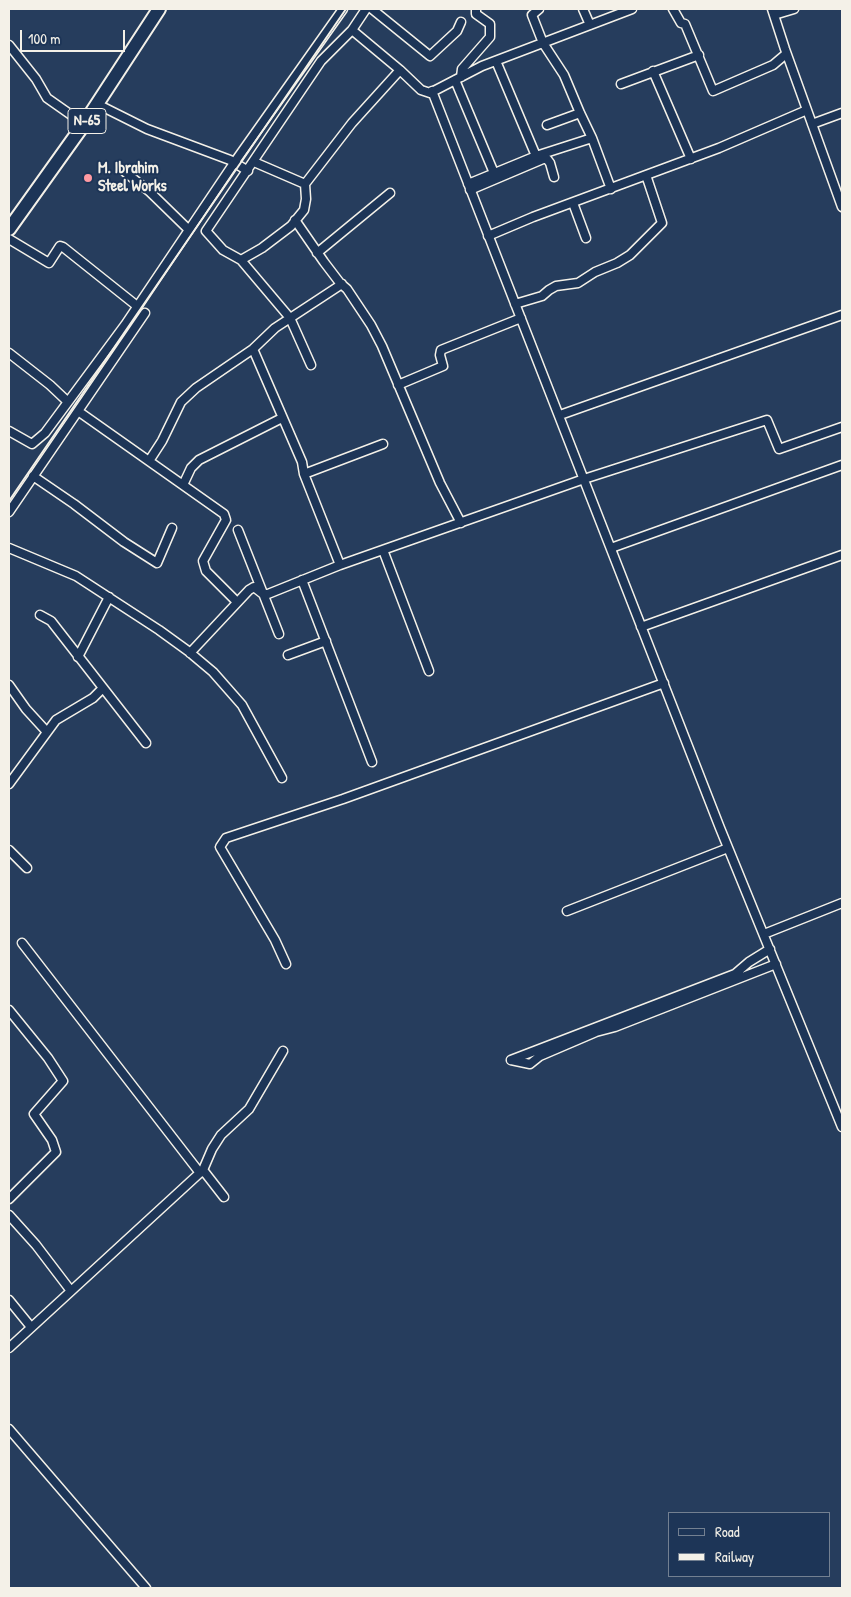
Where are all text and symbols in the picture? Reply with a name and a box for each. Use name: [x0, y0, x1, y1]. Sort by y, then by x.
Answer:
scale bar: [22, 20, 128, 52]
text: 100 m: [28, 28, 61, 49]
road number: N-65: [68, 108, 106, 134]
place label: M. Ibrahim Steel Works: [98, 159, 167, 197]
marker: M. Ibrahim Steel Works: [82, 172, 94, 184]
legend: [668, 1512, 831, 1577]
text: Road: [715, 1521, 740, 1542]
text: Railway: [715, 1546, 754, 1567]

